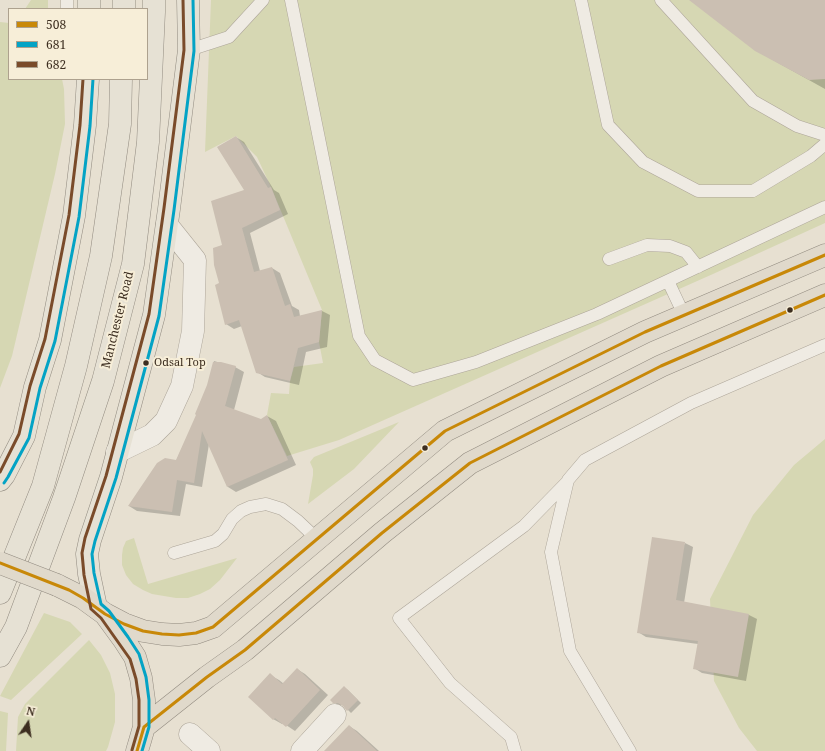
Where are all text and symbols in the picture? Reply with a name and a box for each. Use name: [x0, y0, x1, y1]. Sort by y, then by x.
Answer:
legend: [8, 8, 148, 80]
text: 508: [46, 16, 66, 33]
text: 681: [46, 36, 66, 53]
text: 682: [46, 56, 66, 73]
street label: Manchester Road: [99, 270, 137, 370]
unlabelled marker: [785, 305, 795, 315]
place label: Odsal Top: [154, 356, 206, 370]
marker: Odsal Top: [141, 358, 151, 368]
unlabelled marker: [420, 443, 430, 453]
north arrow: [8, 703, 48, 743]
text: N: [25, 703, 37, 719]

